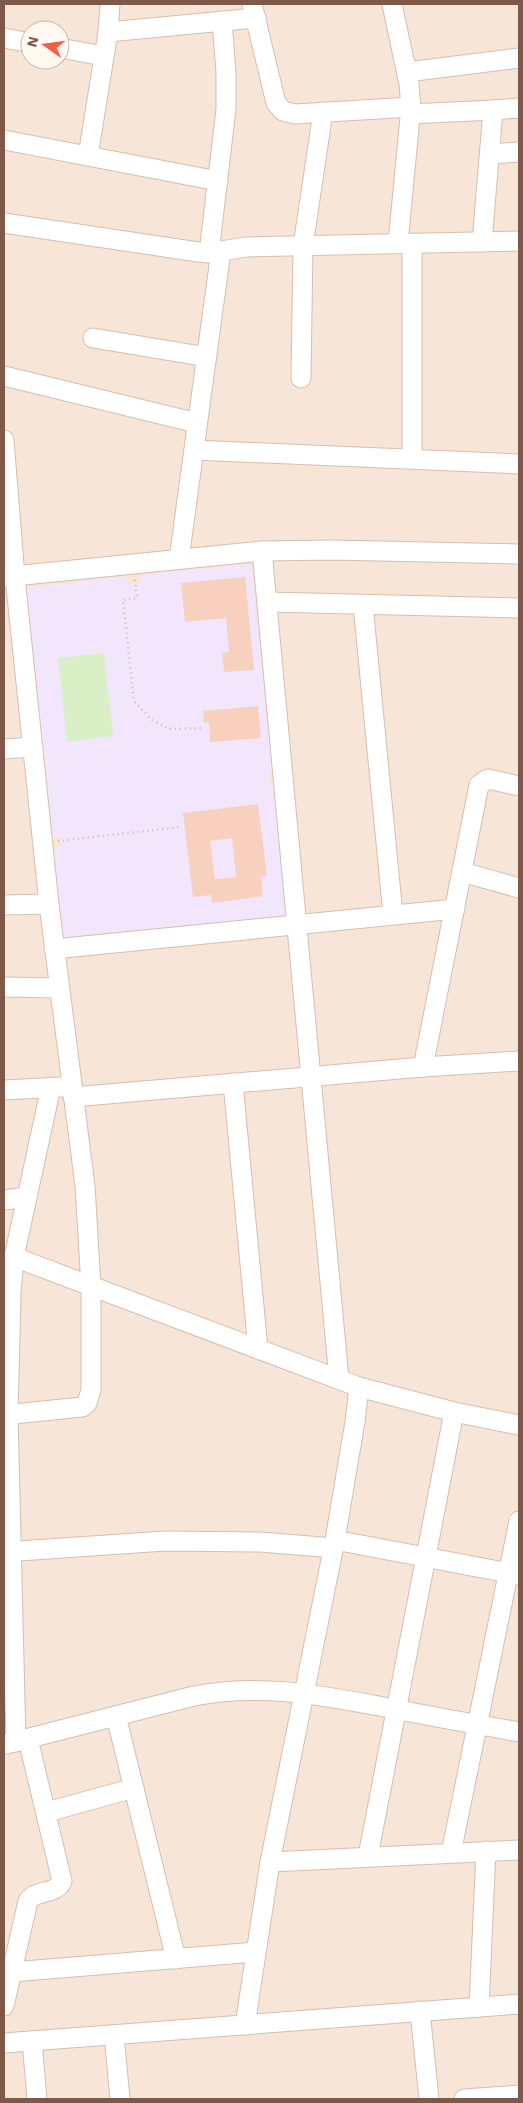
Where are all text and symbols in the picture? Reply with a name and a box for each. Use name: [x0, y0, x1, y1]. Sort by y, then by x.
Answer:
north arrow: [20, 20, 70, 70]
text: N: [23, 35, 41, 49]

